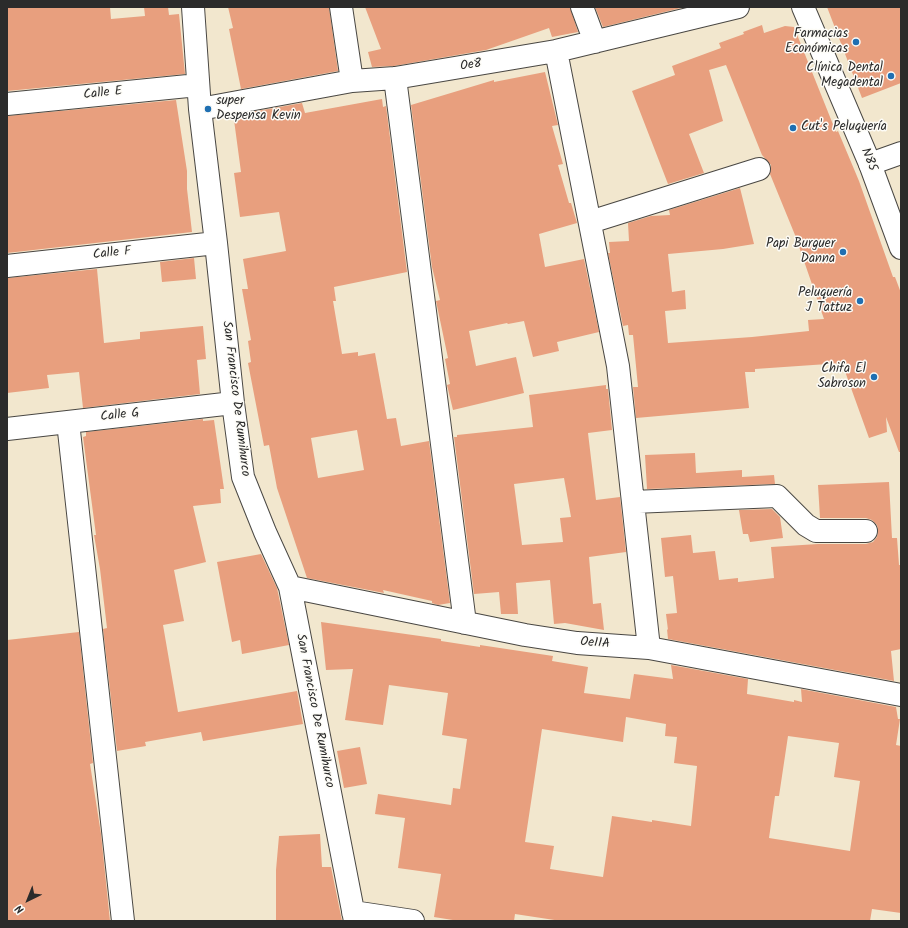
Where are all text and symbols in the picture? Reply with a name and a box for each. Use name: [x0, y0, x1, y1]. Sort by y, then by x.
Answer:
place label: Farmacias Económicas: [785, 27, 848, 58]
marker: Farmacias Económicas: [851, 37, 861, 47]
street label: Oe8: [459, 57, 483, 75]
place label: Clínica Dental Megadental: [806, 61, 883, 92]
marker: Clínica Dental Megadental: [886, 71, 896, 81]
street label: Calle E: [83, 84, 123, 104]
place label: super Despensa Kevin: [216, 94, 301, 125]
marker: super Despensa Kevin: [203, 104, 213, 114]
place label: Cut's Peluquería: [801, 120, 887, 136]
marker: Cut's Peluquería: [788, 123, 798, 133]
street label: N85: [856, 146, 880, 174]
place label: Papi Burguer Danna: [766, 237, 835, 268]
street label: Calle F: [92, 244, 132, 264]
marker: Papi Burguer Danna: [838, 247, 848, 257]
place label: Peluquería J Tattuz: [798, 286, 852, 317]
marker: Peluquería J Tattuz: [855, 296, 865, 306]
street label: San Francisco De Rumihurco: [218, 320, 252, 478]
place label: Chifa El Sabroson: [818, 362, 866, 393]
marker: Chifa El Sabroson: [869, 372, 879, 382]
street label: Calle G: [100, 406, 140, 426]
street label: San Francisco De Rumihurco: [291, 633, 337, 789]
street label: Oe11A: [580, 635, 610, 653]
north arrow: [8, 880, 48, 920]
text: N: [11, 900, 29, 918]

